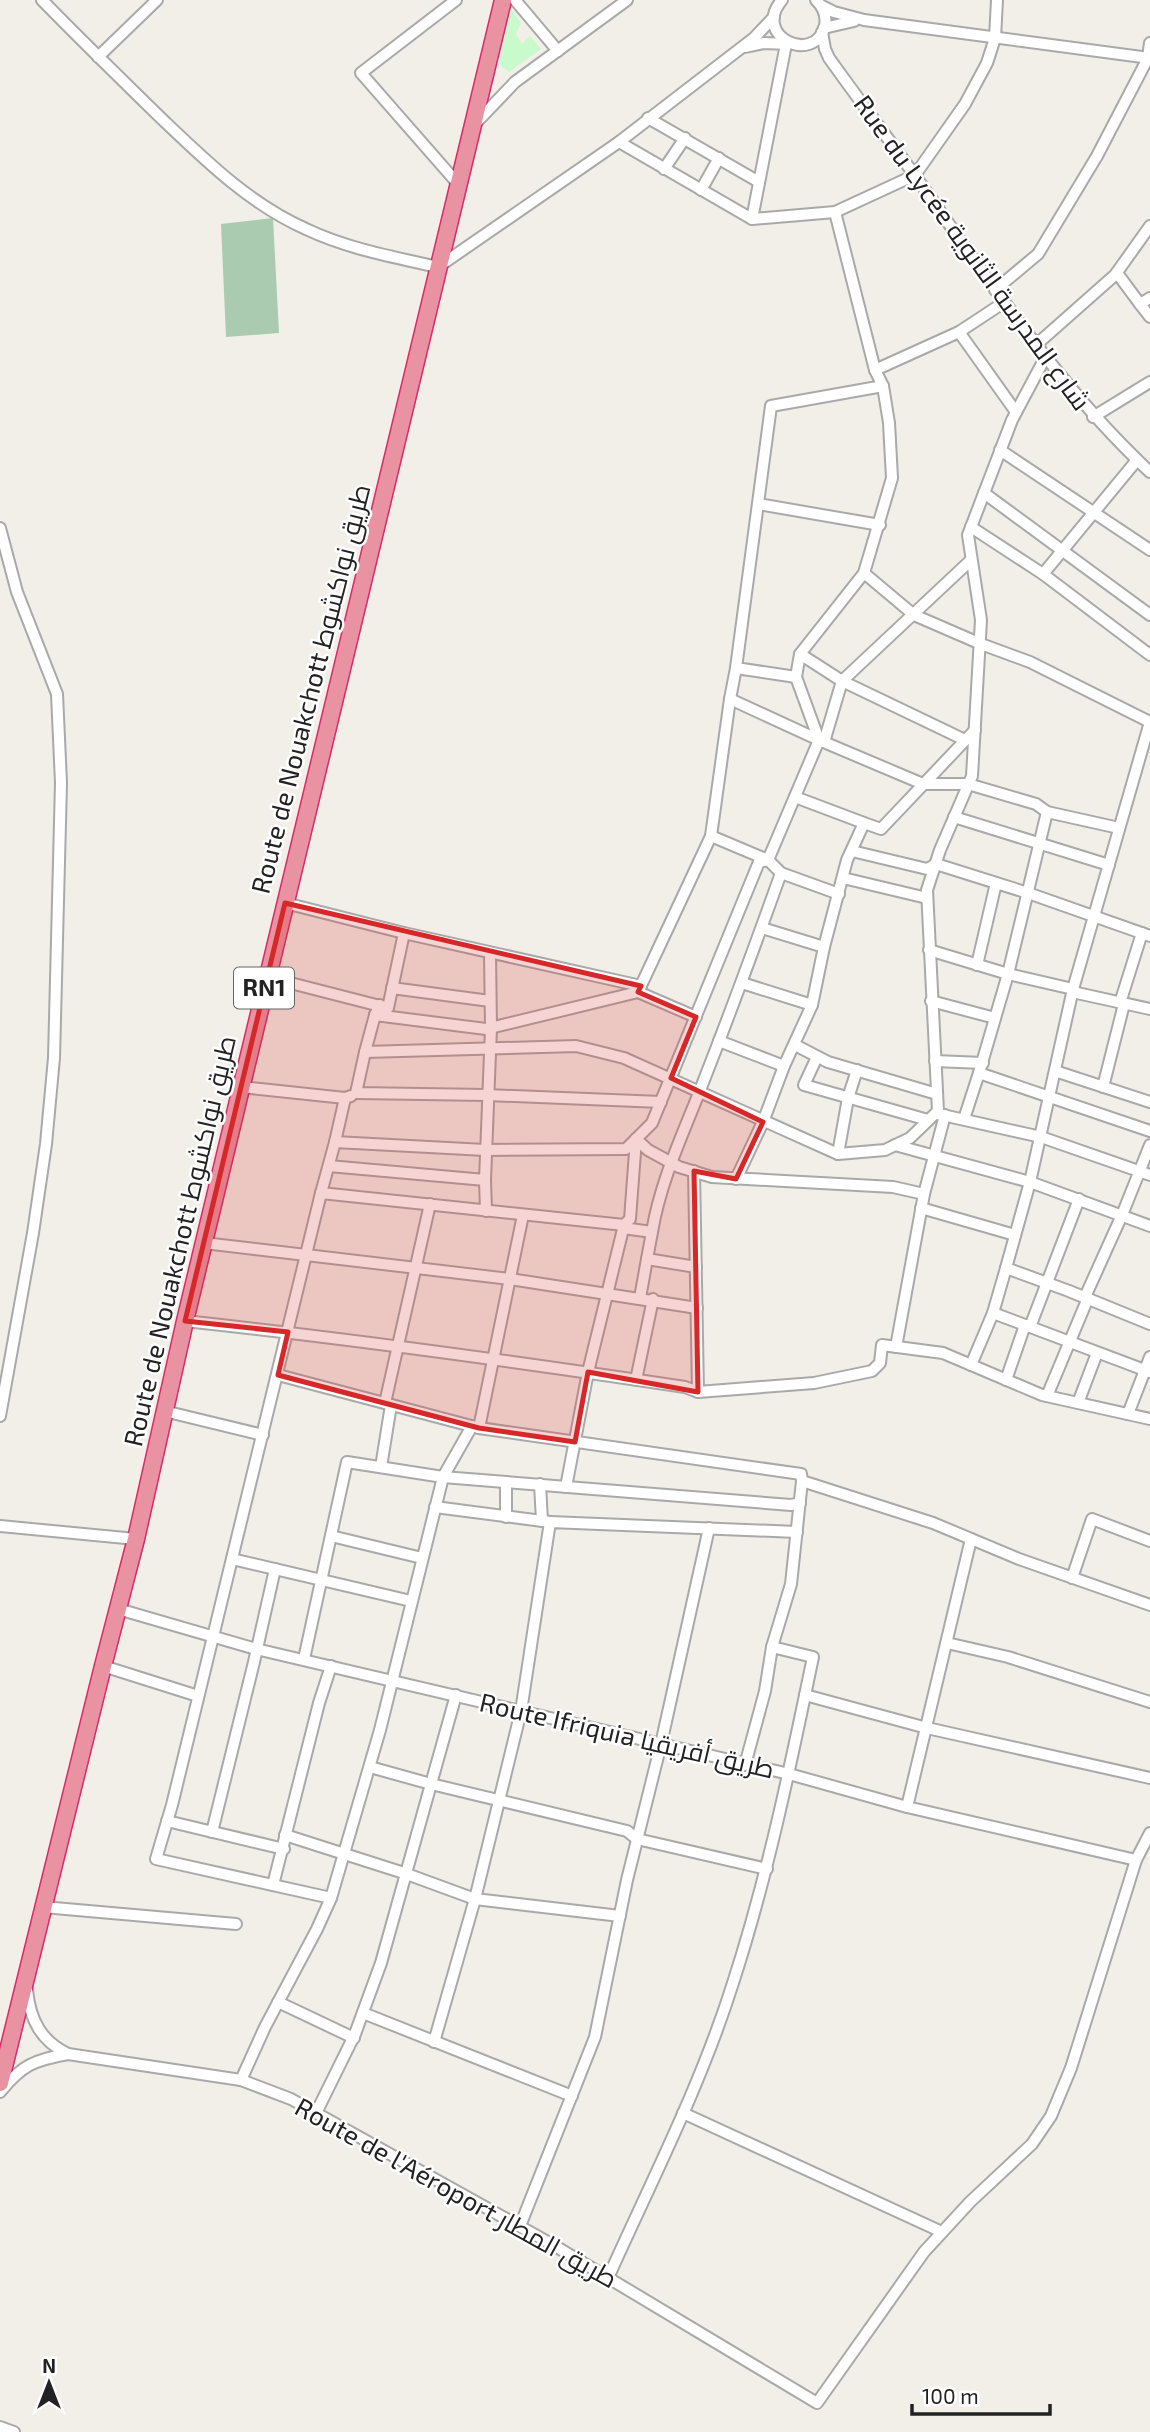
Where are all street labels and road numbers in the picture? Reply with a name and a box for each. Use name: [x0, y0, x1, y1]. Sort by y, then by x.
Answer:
street label: Rue du Lycée شارع المدرسة الثانوية: [846, 89, 1098, 417]
street label: Route de Nouakchott طريق نواكشوط: [244, 481, 377, 897]
road number: RN1: [234, 968, 294, 1008]
street label: Route de Nouakchott طريق نواكشوط: [116, 1032, 243, 1450]
street label: Route Ifriquia طريق أفريقيا: [476, 1686, 778, 1786]
street label: Route de l'Aéroport طريق المطار: [289, 2090, 623, 2295]

